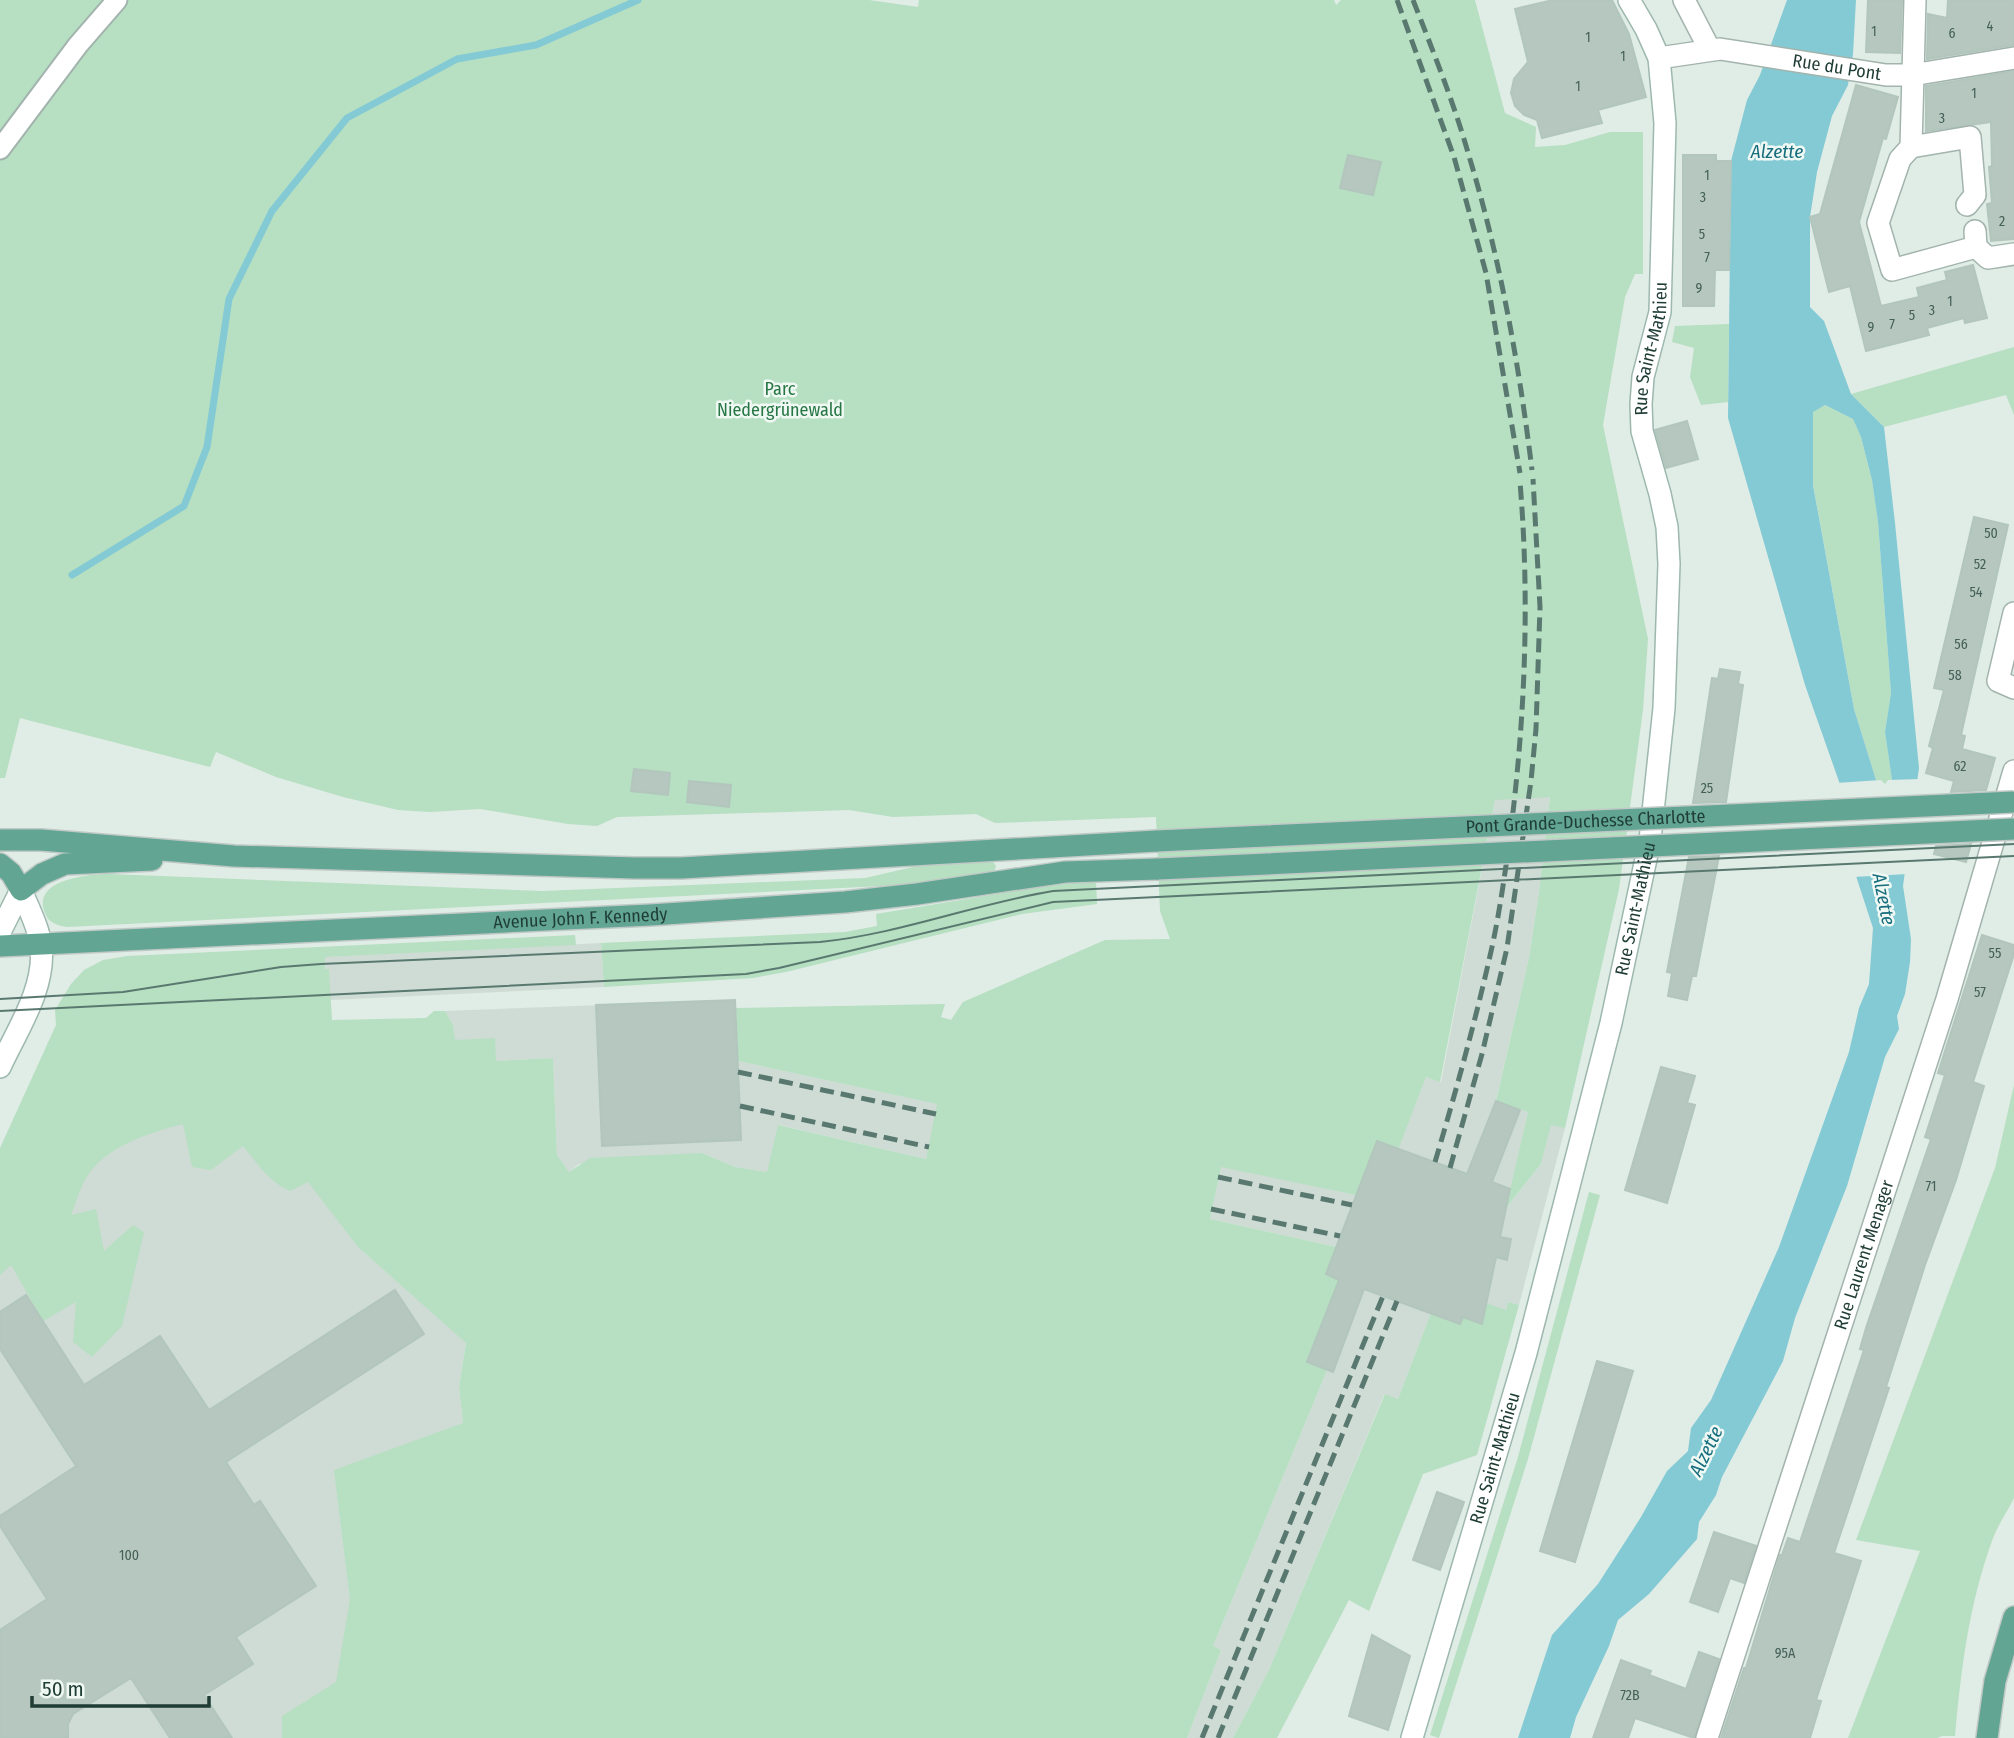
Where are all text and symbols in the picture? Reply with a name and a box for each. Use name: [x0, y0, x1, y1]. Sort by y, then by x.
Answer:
house number: 4: [1987, 18, 1994, 35]
house number: 1: [1871, 23, 1877, 40]
house number: 6: [1949, 25, 1956, 42]
house number: 1: [1585, 29, 1591, 46]
house number: 1: [1620, 48, 1626, 65]
street label: Rue du Pont: [1791, 50, 1883, 85]
house number: 1: [1575, 78, 1581, 95]
house number: 1: [1971, 85, 1977, 102]
house number: 3: [1939, 110, 1945, 127]
water label: Alzette: [1750, 140, 1803, 163]
house number: 1: [1704, 167, 1710, 184]
house number: 3: [1700, 189, 1706, 206]
house number: 2: [1999, 213, 2005, 230]
house number: 5: [1699, 226, 1705, 243]
house number: 7: [1704, 249, 1710, 266]
house number: 9: [1696, 280, 1703, 297]
street label: Rue Saint-Mathieu: [1630, 282, 1672, 416]
house number: 1: [1947, 293, 1953, 310]
house number: 3: [1929, 302, 1935, 319]
house number: 5: [1909, 307, 1915, 324]
house number: 7: [1889, 316, 1895, 333]
house number: 9: [1868, 319, 1875, 336]
park label: Parc Niedergrünewald: [717, 378, 843, 421]
house number: 50: [1984, 525, 1998, 542]
house number: 52: [1974, 556, 1986, 573]
house number: 54: [1969, 584, 1983, 601]
house number: 56: [1954, 636, 1968, 653]
house number: 58: [1948, 667, 1962, 684]
house number: 62: [1954, 758, 1967, 775]
house number: 25: [1701, 780, 1713, 797]
street label: Pont Grande-Duchesse Charlotte: [1465, 805, 1706, 838]
street label: Rue Saint-Mathieu: [1610, 840, 1660, 978]
water label: Alzette: [1868, 870, 1900, 927]
street label: Avenue John F. Kennedy: [493, 903, 668, 933]
house number: 55: [1989, 945, 2001, 962]
house number: 57: [1974, 984, 1986, 1001]
street label: Rue Laurent Menager: [1829, 1177, 1899, 1332]
house number: 71: [1926, 1178, 1936, 1195]
street label: Rue Saint-Mathieu: [1465, 1390, 1525, 1526]
water label: Alzette: [1684, 1422, 1728, 1480]
house number: 100: [119, 1547, 139, 1564]
house number: 95A: [1775, 1645, 1796, 1662]
scale bar: [32, 1664, 208, 1708]
text: 50 m: [42, 1676, 84, 1702]
house number: 72B: [1620, 1687, 1640, 1704]

